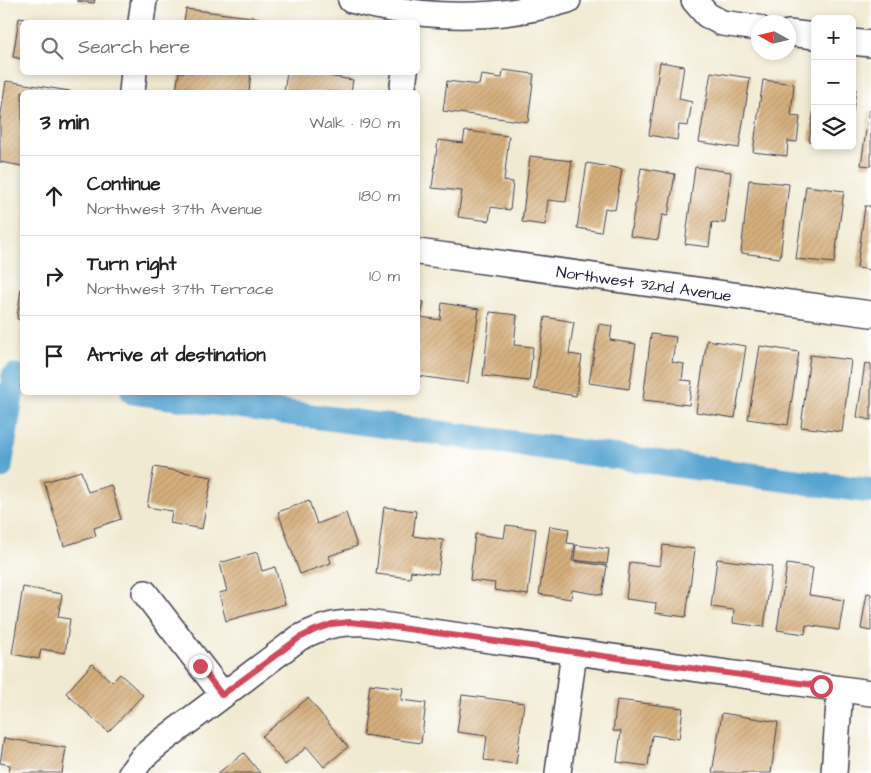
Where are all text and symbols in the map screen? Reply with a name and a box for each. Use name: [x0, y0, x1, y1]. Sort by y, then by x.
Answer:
north arrow: [751, 15, 796, 60]
map controls: [811, 15, 856, 150]
button: +: [811, 15, 856, 60]
search box: [20, 20, 420, 75]
icon: search: [38, 34, 66, 62]
text: Search here: [78, 34, 190, 61]
button: −: [811, 60, 856, 105]
button: layers: [811, 105, 856, 150]
text: 3 min: [40, 108, 89, 137]
text: Walk · 190 m: [309, 112, 400, 134]
text: Continue: [87, 171, 161, 198]
icon: ahead: [40, 182, 68, 210]
text: 180 m: [359, 185, 400, 207]
text: Northwest 37th Avenue: [87, 198, 263, 220]
text: Turn right: [87, 251, 176, 278]
street label: Northwest 32nd Avenue: [555, 261, 733, 307]
icon: right: [40, 262, 68, 290]
text: 10 m: [369, 265, 400, 287]
text: Northwest 37th Terrace: [87, 278, 274, 300]
icon: arrive: [40, 342, 68, 370]
text: Arrive at destination: [87, 342, 266, 369]
route end: [189, 655, 212, 678]
route start: [810, 675, 833, 698]

